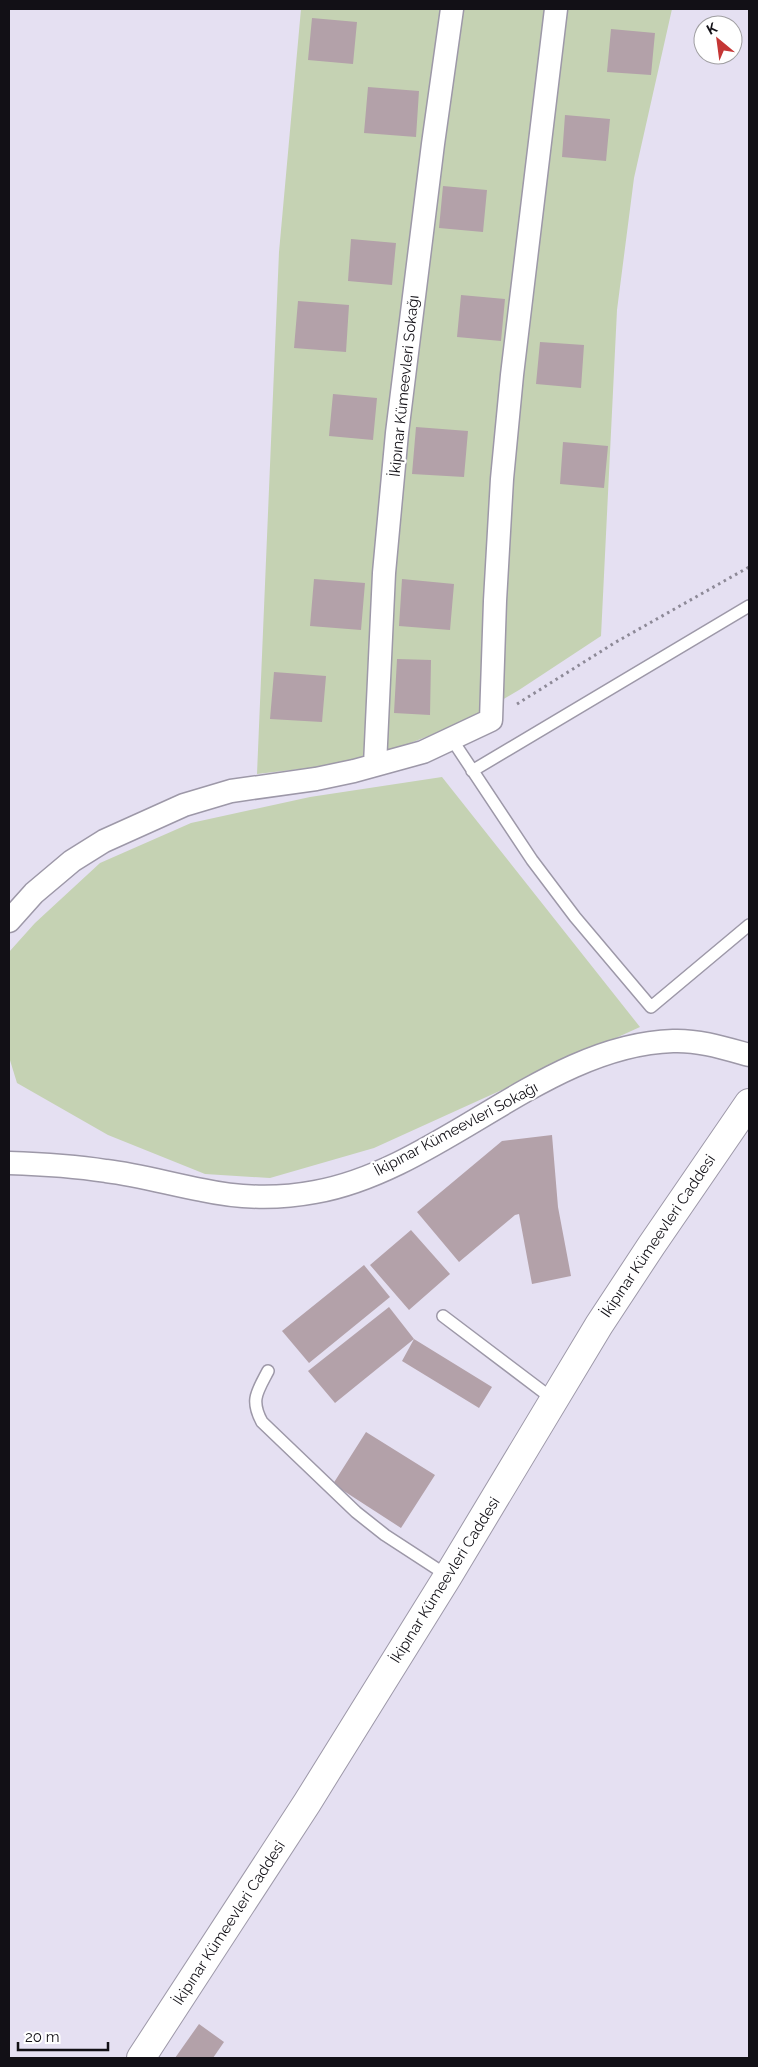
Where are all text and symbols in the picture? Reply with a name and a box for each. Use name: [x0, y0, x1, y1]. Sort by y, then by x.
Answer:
north arrow: [693, 15, 743, 65]
text: K: [704, 19, 720, 38]
street label: İkipınar Kümeevleri Sokağı: [385, 294, 422, 478]
street label: İkipınar Kümeevleri Sokağı: [371, 1077, 541, 1180]
street label: İkipınar Kümeevleri Caddesi: [596, 1151, 719, 1321]
street label: İkipınar Kümeevleri Caddesi: [386, 1493, 504, 1666]
street label: İkipınar Kümeevleri Caddesi: [168, 1837, 289, 2009]
scale bar: [18, 2020, 108, 2052]
text: 20 m: [25, 2028, 60, 2046]

